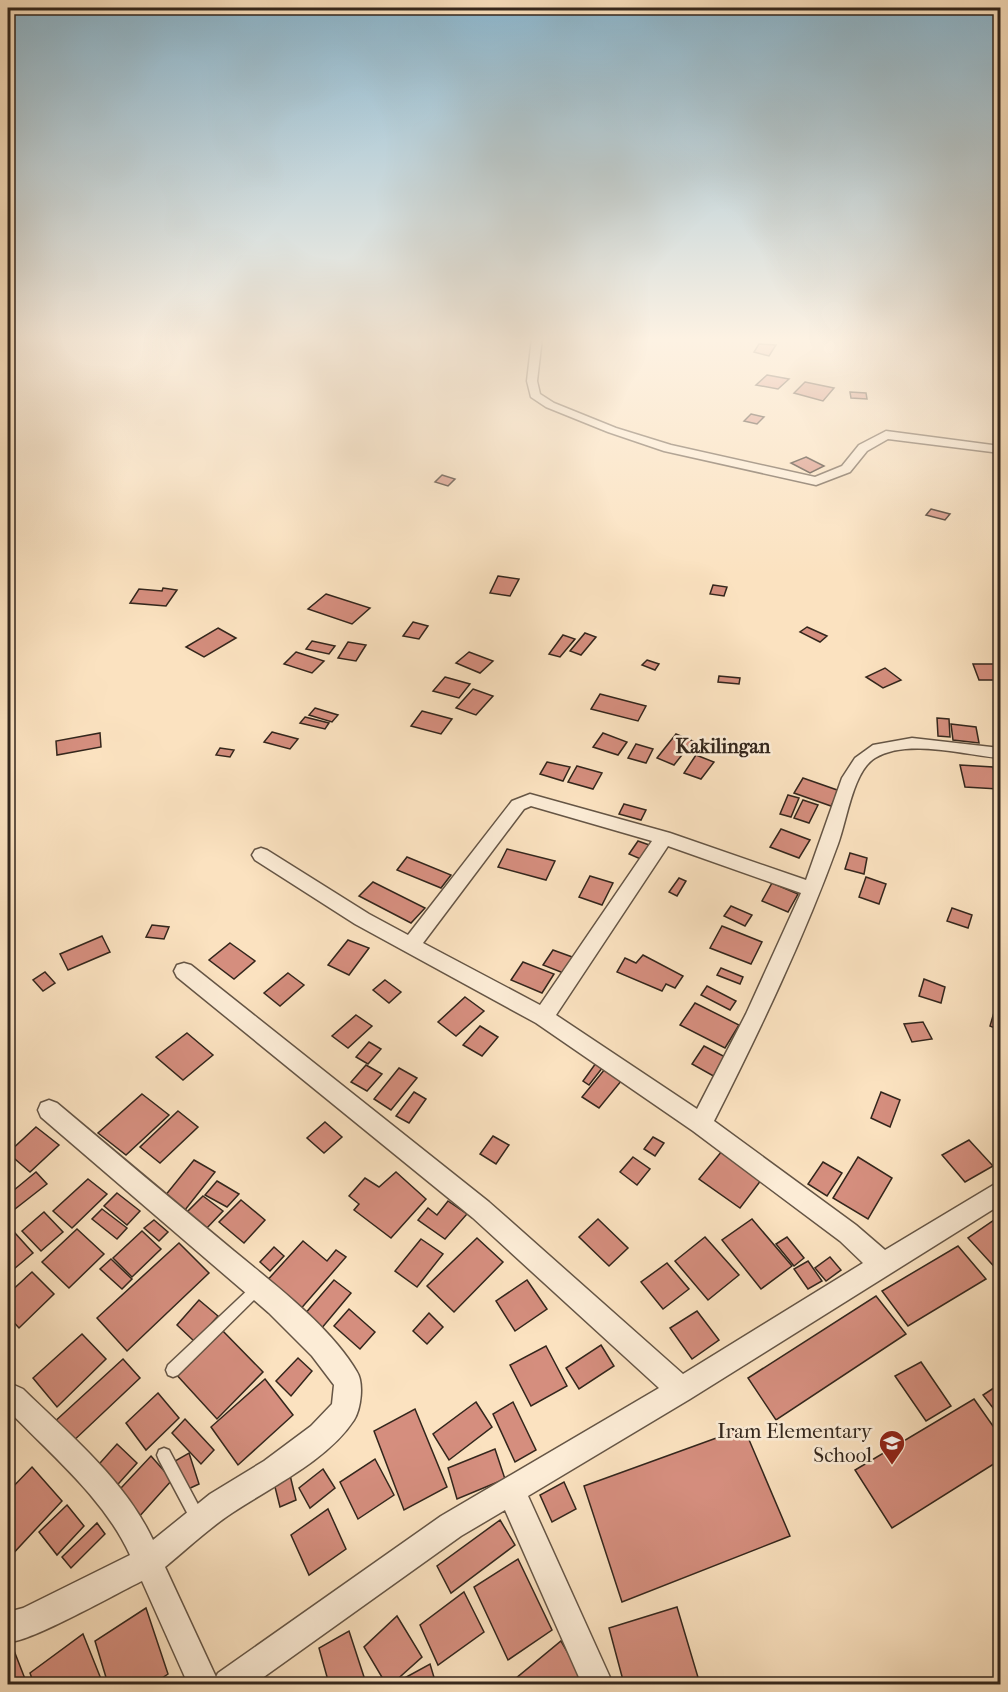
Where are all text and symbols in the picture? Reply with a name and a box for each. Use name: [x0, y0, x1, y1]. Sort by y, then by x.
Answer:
district label: Kakilingan: [676, 735, 771, 758]
place label: Iram Elementary School: [717, 1419, 873, 1467]
school or university icon: Iram Elementary School: [877, 1428, 907, 1466]

